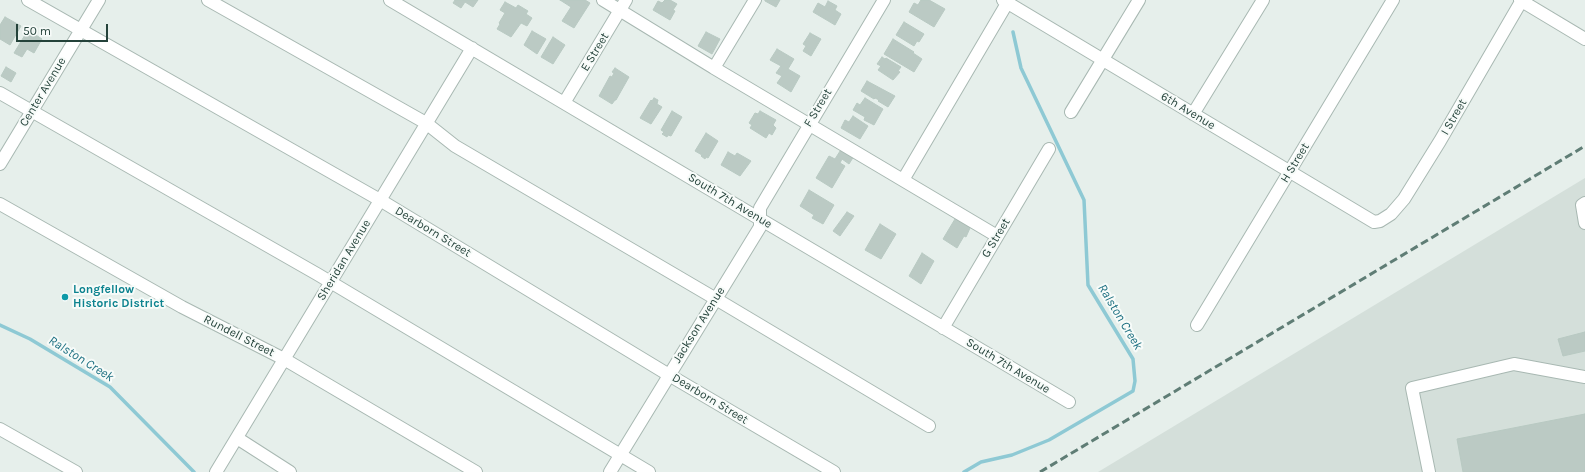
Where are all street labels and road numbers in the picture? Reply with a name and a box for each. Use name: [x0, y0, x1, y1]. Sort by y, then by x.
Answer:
street label: E Street: [578, 30, 612, 74]
street label: Center Avenue: [17, 55, 69, 129]
street label: F Street: [801, 86, 835, 130]
street label: 6th Avenue: [1158, 89, 1218, 133]
street label: I Street: [1438, 96, 1470, 138]
street label: H Street: [1278, 141, 1312, 185]
street label: South 7th Avenue: [685, 170, 775, 232]
street label: Dearborn Street: [392, 204, 474, 260]
street label: G Street: [979, 216, 1013, 260]
street label: Sheridan Avenue: [314, 217, 374, 303]
street label: Jackson Avenue: [670, 284, 728, 366]
street label: Rundell Street: [201, 312, 277, 360]
street label: South 7th Avenue: [963, 335, 1053, 397]
street label: Dearborn Street: [669, 371, 751, 427]

